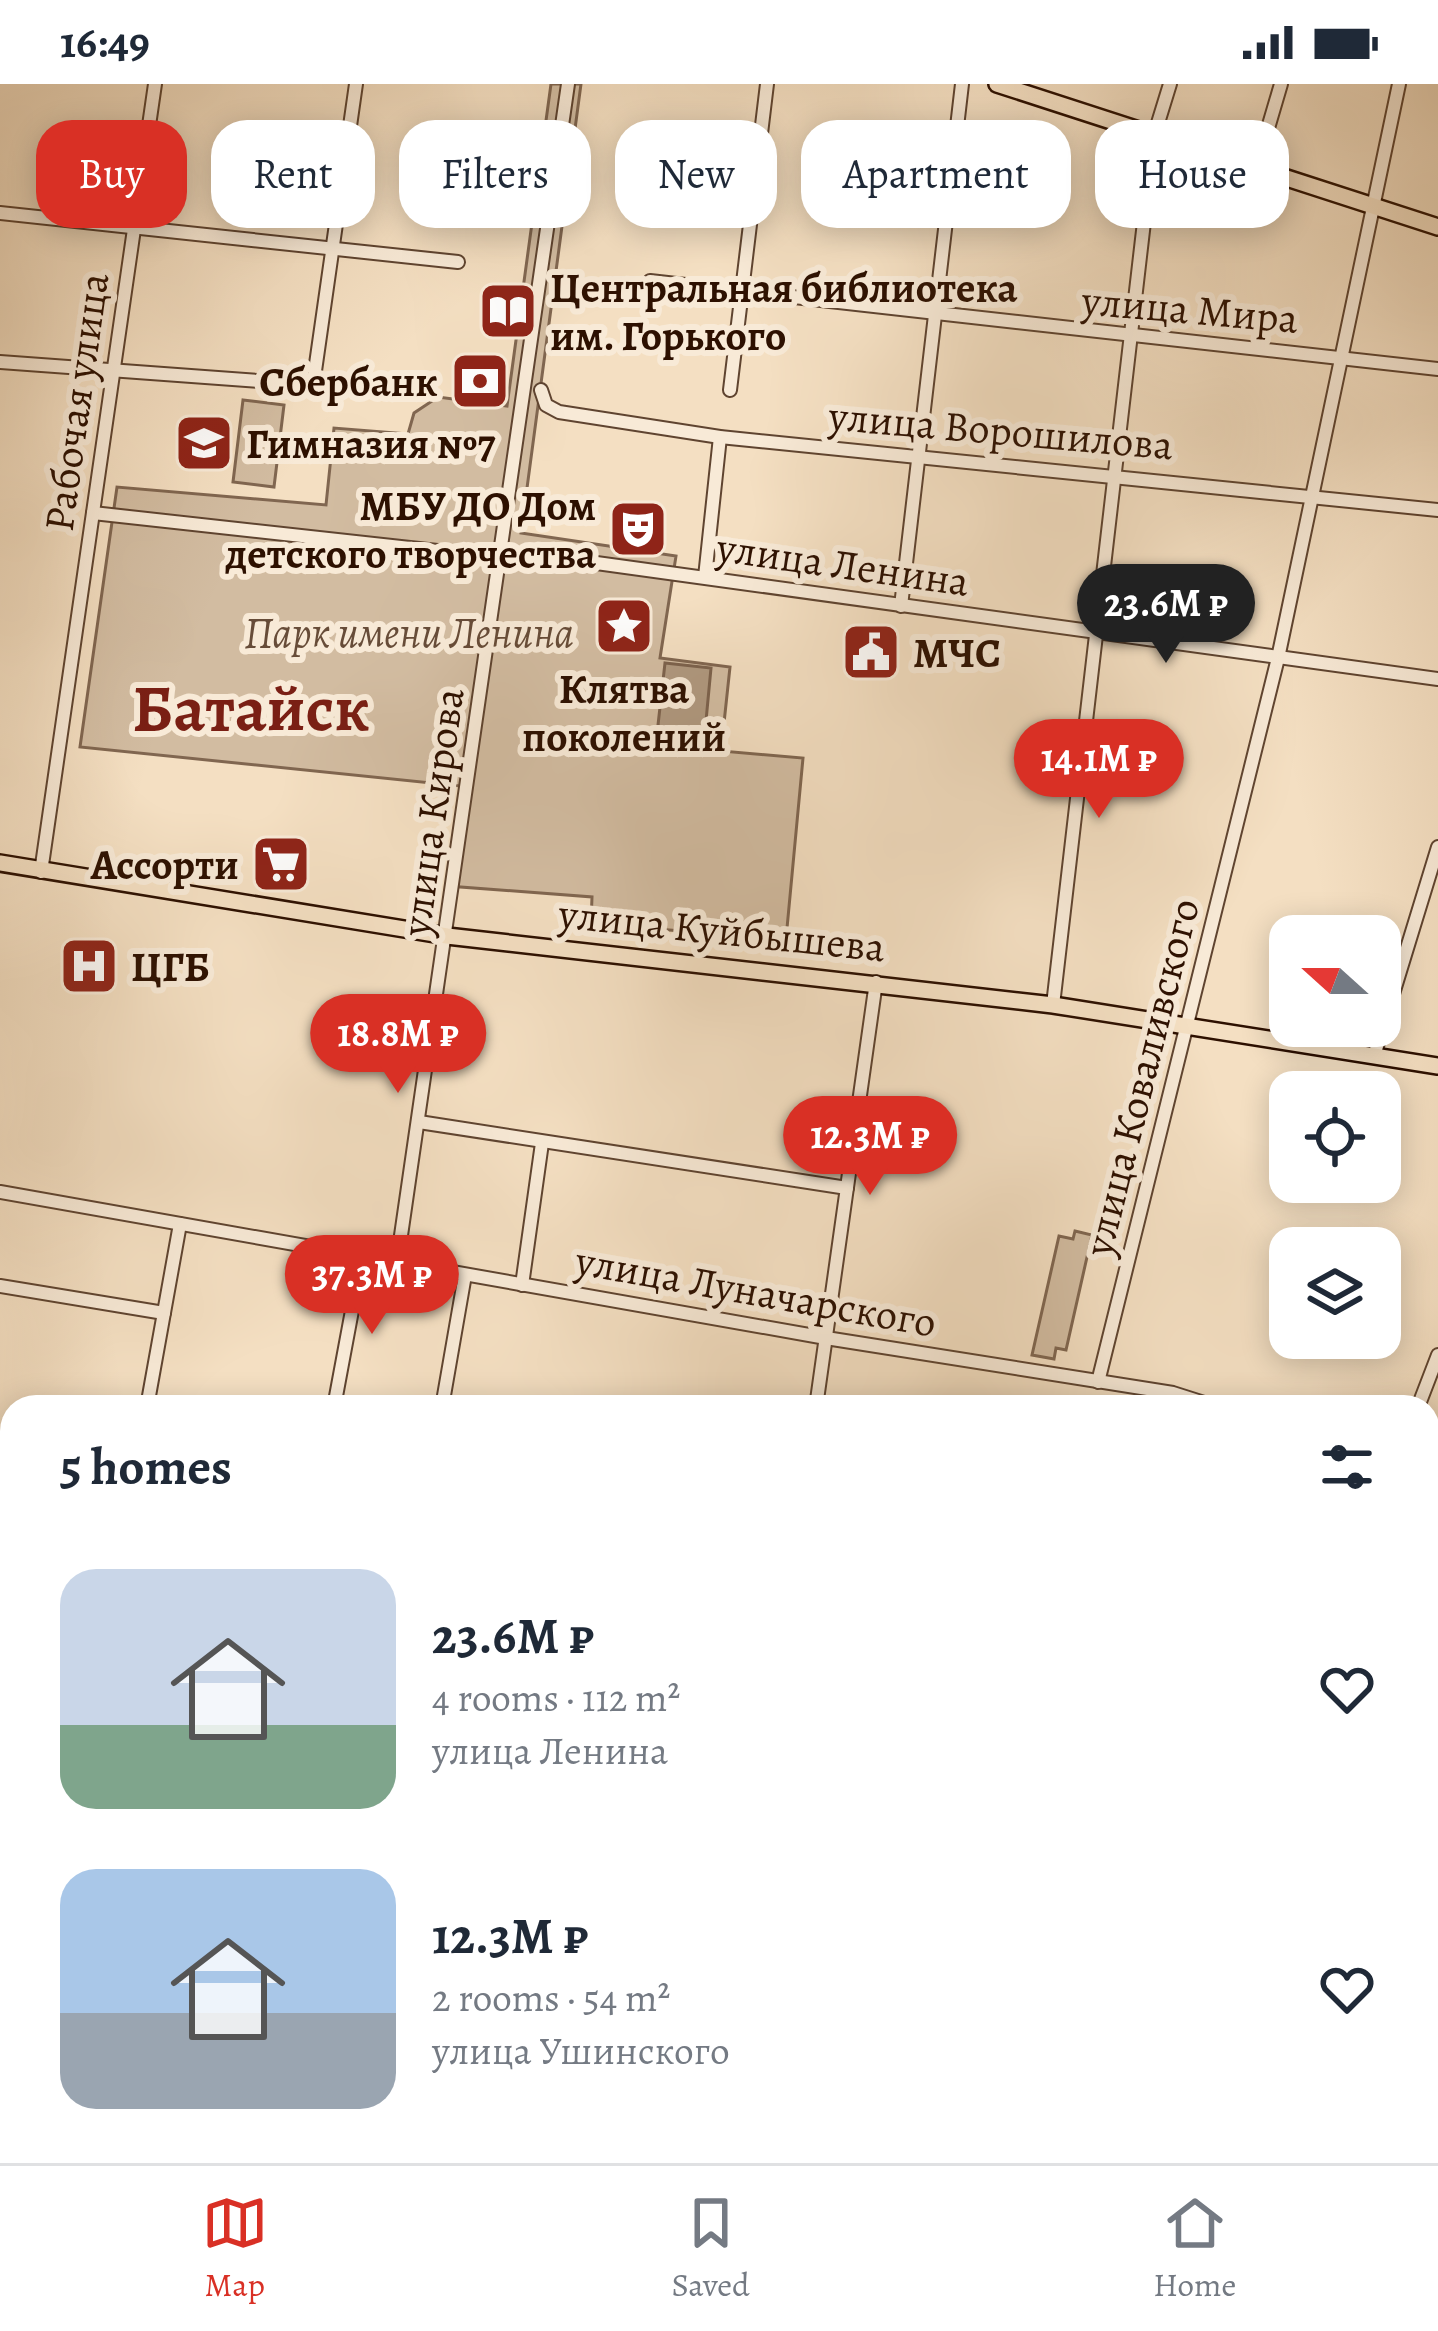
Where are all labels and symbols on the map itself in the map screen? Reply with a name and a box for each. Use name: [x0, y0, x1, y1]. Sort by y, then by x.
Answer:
place label: Центральная библиотека им. Горького: [550, 259, 1018, 364]
street label: Рабочая улица: [30, 269, 122, 535]
street label: улица Мира: [1079, 271, 1301, 347]
library icon: Центральная библиотека им. Горького: [477, 280, 539, 342]
bank icon: Сбербанк: [449, 350, 511, 412]
place label: Сбербанк: [259, 353, 438, 410]
street label: улица Ворошилова: [826, 386, 1176, 473]
school or university icon: Гимназия №7: [173, 412, 235, 474]
place label: Гимназия №7: [246, 415, 495, 472]
place label: МБУ ДО Дом детского творчества: [224, 477, 596, 582]
theatre icon: МБУ ДО Дом детского творчества: [607, 498, 669, 560]
street label: улица Ленина: [712, 518, 973, 610]
pin: 23.6M ₽: [1055, 564, 1277, 666]
place icon: Клятва поколений: [593, 595, 655, 657]
park label: Парк имени Ленина: [244, 604, 574, 661]
public building icon: МЧС: [840, 621, 902, 683]
place label: МЧС: [913, 624, 1001, 681]
place label: Клятва поколений: [522, 660, 726, 765]
district label: Батайск: [132, 663, 370, 753]
street label: улица Кирова: [386, 684, 478, 941]
pin: 14.1M ₽: [988, 719, 1210, 821]
supermarket icon: Ассорти: [250, 833, 312, 895]
place label: Ассорти: [90, 836, 239, 893]
street label: улица Куйбышева: [555, 884, 889, 976]
street label: улица Коваливского: [1069, 892, 1213, 1263]
north arrow: [1269, 915, 1401, 1047]
hospital icon: ЦГБ: [58, 935, 120, 997]
place label: ЦГБ: [131, 938, 210, 995]
pin: 18.8M ₽: [287, 994, 509, 1096]
pin: 12.3M ₽: [759, 1096, 981, 1198]
street label: улица Луначарского: [570, 1231, 941, 1351]
pin: 37.3M ₽: [261, 1235, 483, 1337]

